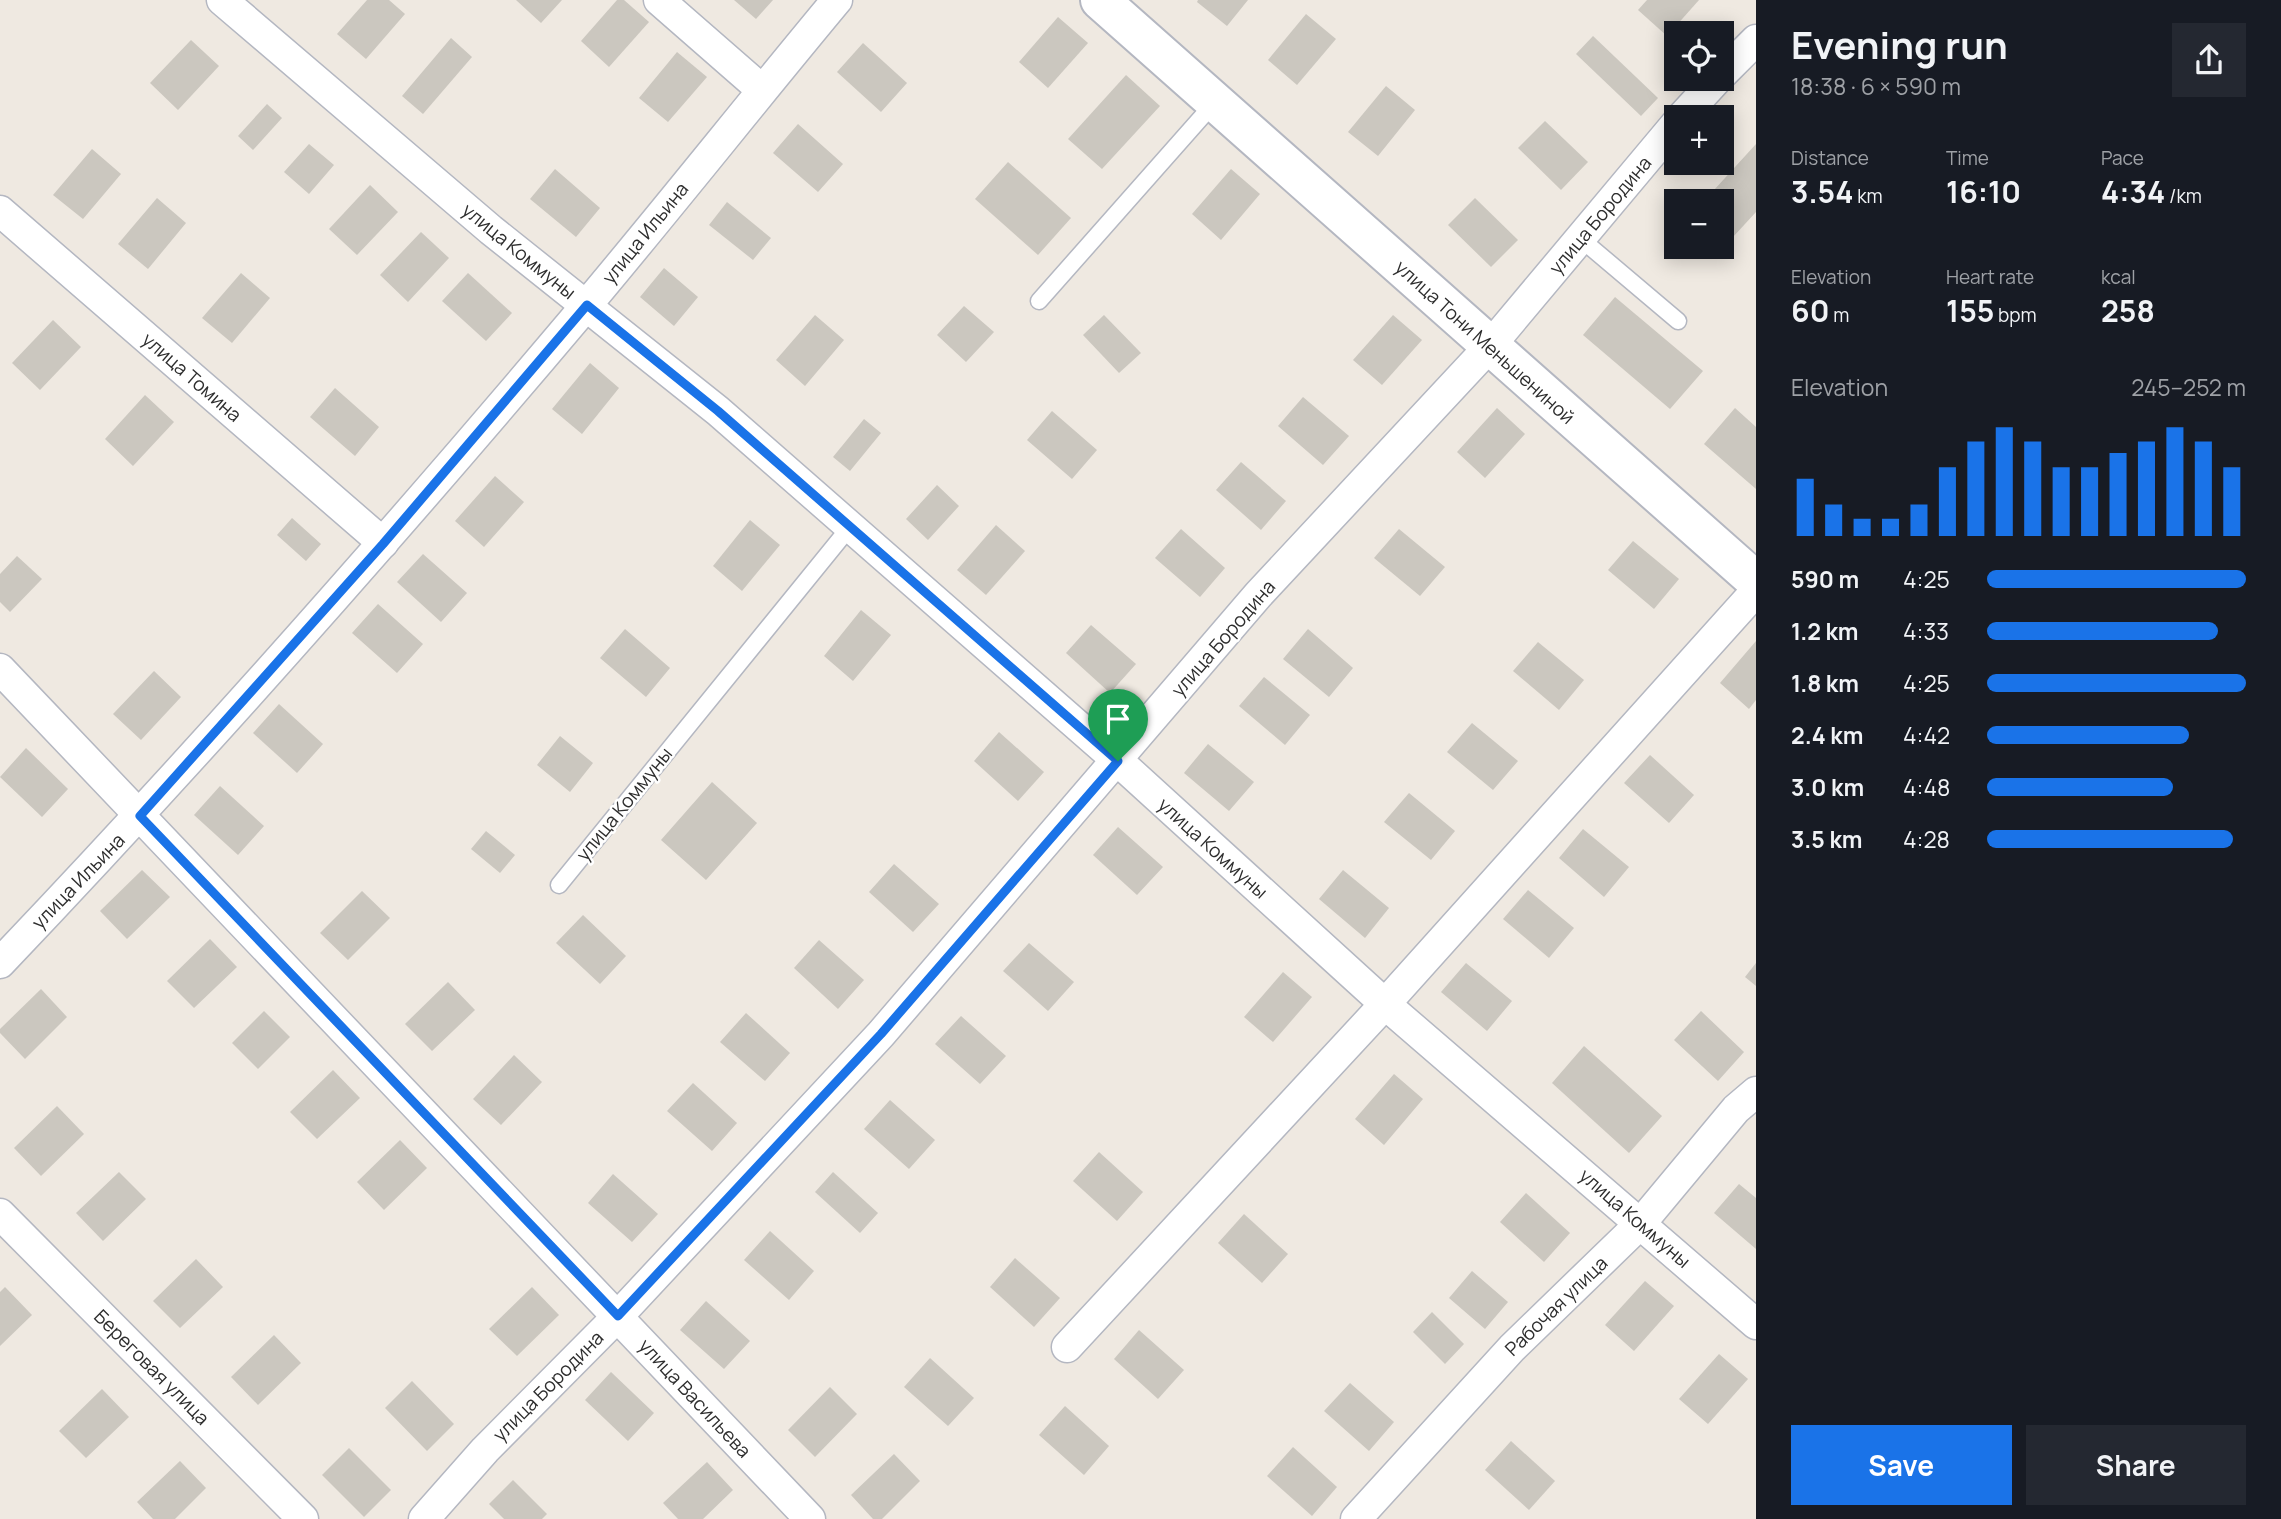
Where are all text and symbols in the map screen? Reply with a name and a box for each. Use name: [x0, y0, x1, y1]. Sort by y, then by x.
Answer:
text: Evening run: [1791, 18, 2008, 70]
map controls: [1664, 21, 1734, 259]
button: locate: [1664, 21, 1734, 91]
button: share: [2172, 23, 2246, 97]
text: 18:38 · 6 × 590 m: [1791, 70, 1961, 102]
button: +: [1664, 105, 1734, 175]
text: Distance: [1791, 145, 1869, 171]
text: Time: [1946, 145, 1989, 171]
text: Pace: [2101, 145, 2144, 171]
street label: улица Бородина: [1543, 150, 1657, 280]
text: 3.54: [1791, 171, 1853, 212]
text: 16:10: [1946, 171, 2021, 212]
text: 4:34: [2101, 171, 2165, 212]
street label: улица Ильина: [596, 177, 694, 289]
text: km: [1853, 183, 1883, 209]
text: /km: [2165, 183, 2202, 209]
button: −: [1664, 189, 1734, 259]
street label: улица Коммуны: [457, 197, 581, 305]
street label: улица Тони Меньшениной: [1390, 254, 1580, 430]
text: Elevation: [1791, 264, 1871, 290]
text: Heart rate: [1946, 264, 2034, 290]
text: kcal: [2101, 264, 2136, 290]
text: 60: [1791, 290, 1829, 331]
text: 155: [1946, 290, 1994, 331]
text: 258: [2101, 290, 2155, 331]
text: m: [1829, 302, 1849, 328]
text: bpm: [1994, 302, 2037, 328]
street label: улица Томина: [137, 326, 247, 428]
text: Elevation: [1791, 371, 1888, 403]
text: 245–252 m: [2131, 371, 2246, 403]
text: 590 m: [1791, 563, 1859, 595]
text: 4:25: [1903, 563, 1950, 595]
street label: улица Бородина: [1165, 574, 1281, 702]
text: 1.2 km: [1791, 615, 1858, 647]
text: 4:33: [1903, 615, 1949, 647]
text: 1.8 km: [1791, 667, 1859, 699]
text: 4:25: [1903, 667, 1950, 699]
pin: [1088, 689, 1148, 761]
icon: arrive: [1099, 700, 1137, 738]
text: 2.4 km: [1791, 719, 1863, 751]
text: 4:42: [1903, 719, 1950, 751]
street label: улица Коммуны: [570, 742, 678, 866]
text: 3.0 km: [1791, 771, 1864, 803]
text: 4:48: [1903, 771, 1950, 803]
street label: улица Коммуны: [1152, 792, 1274, 904]
text: 3.5 km: [1791, 823, 1862, 855]
text: 4:28: [1903, 823, 1950, 855]
street label: улица Ильина: [26, 827, 130, 935]
street label: улица Коммуны: [1574, 1162, 1696, 1274]
street label: Рабочая улица: [1499, 1250, 1613, 1362]
street label: Береговая улица: [89, 1304, 215, 1430]
street label: улица Бородина: [487, 1325, 609, 1447]
street label: улица Васильева: [633, 1333, 757, 1463]
button: Save: [1791, 1425, 2012, 1505]
button: Share: [2026, 1425, 2246, 1505]

